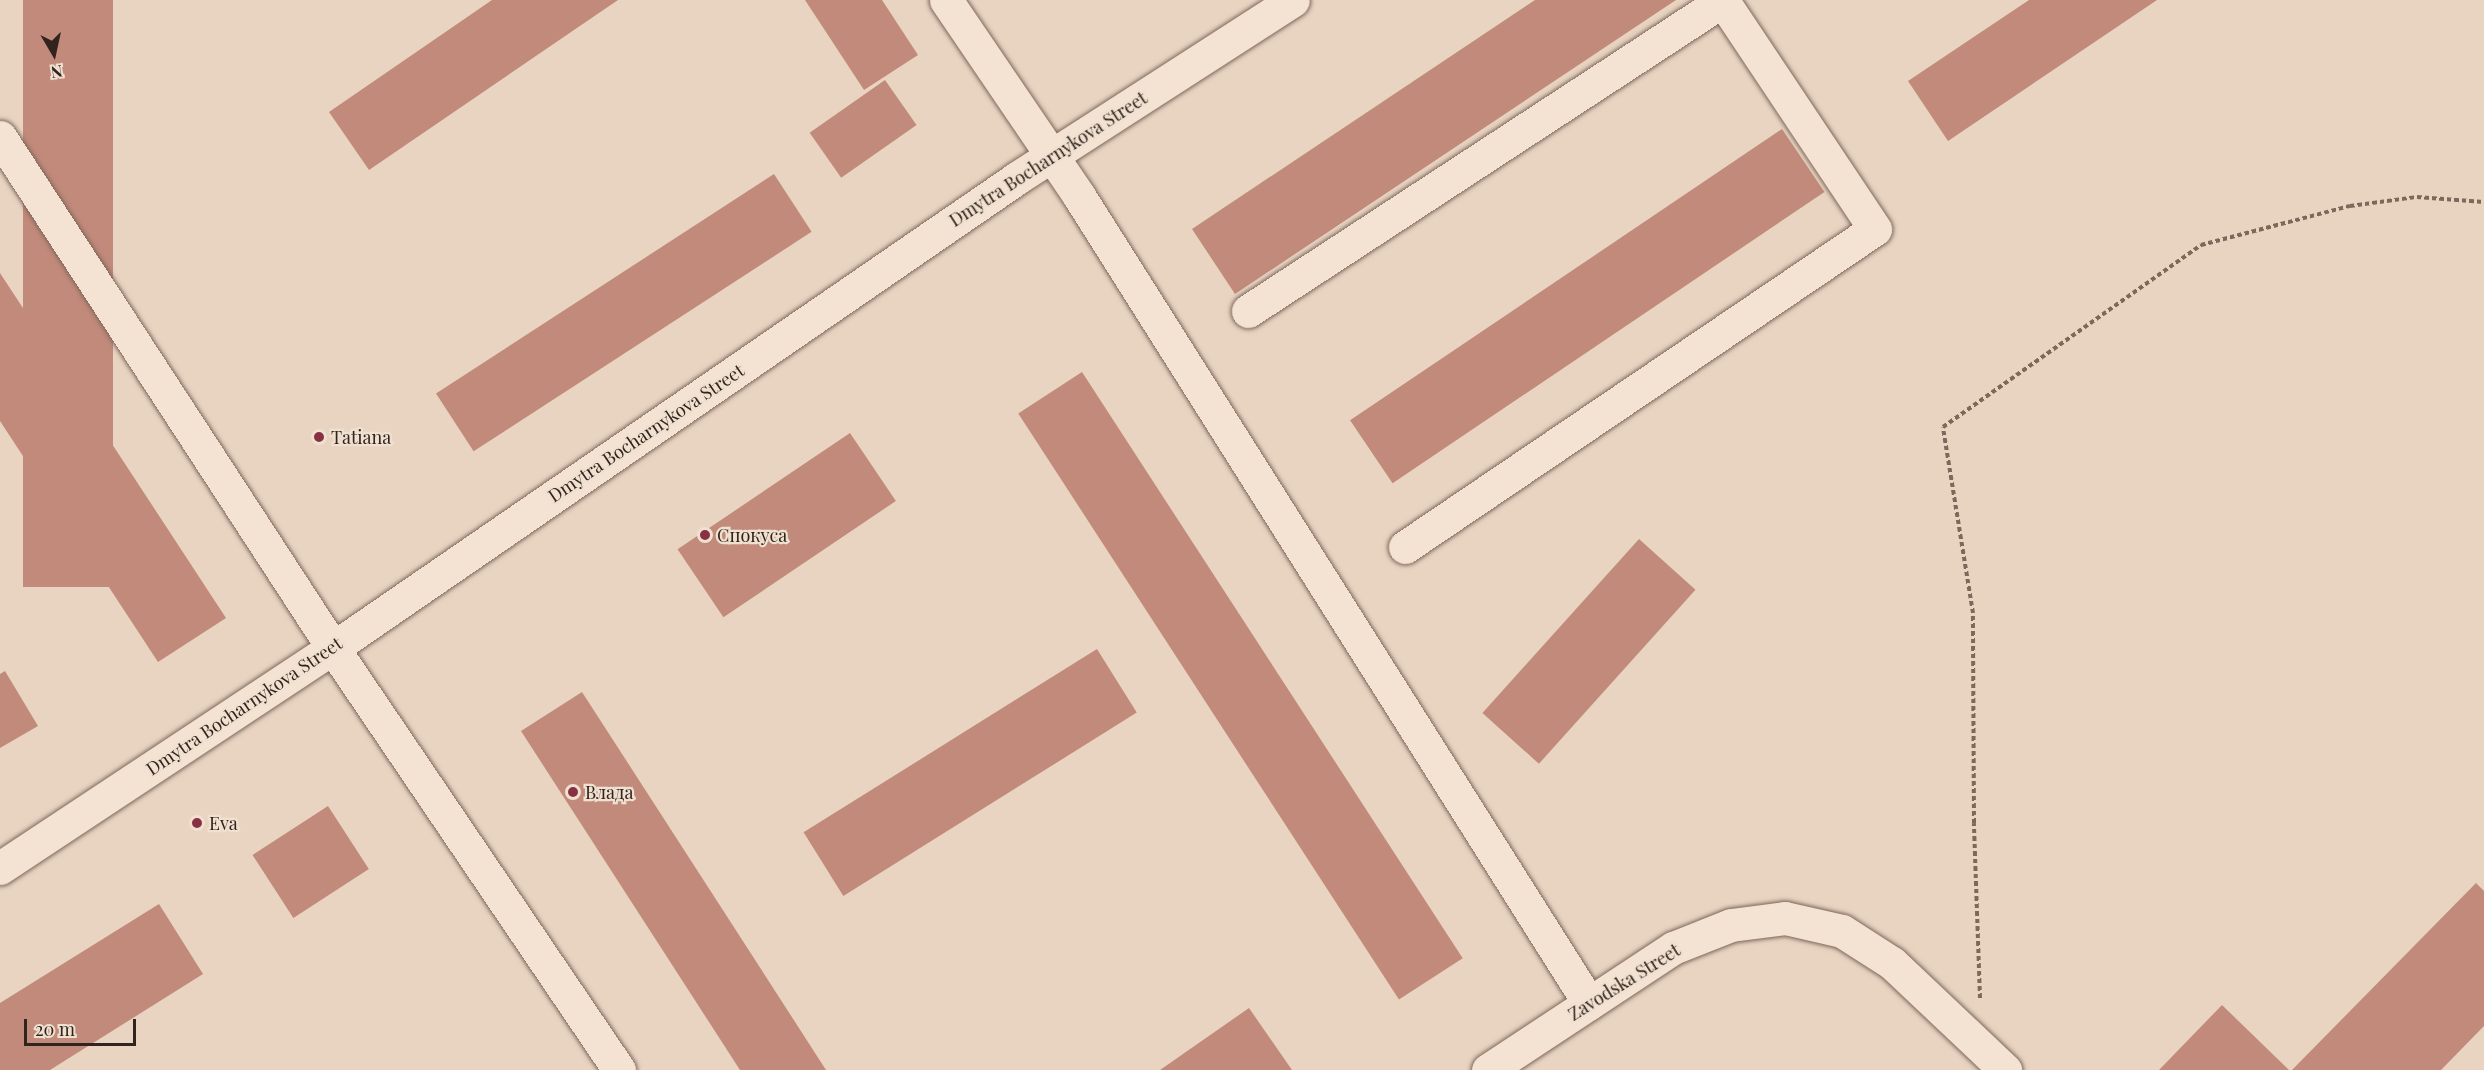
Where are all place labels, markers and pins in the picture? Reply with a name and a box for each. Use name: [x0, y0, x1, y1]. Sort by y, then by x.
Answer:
place label: Tatiana: [331, 426, 391, 448]
marker: Tatiana: [312, 430, 326, 444]
place label: Спокуса: [717, 524, 787, 546]
marker: Спокуса: [698, 528, 712, 542]
place label: Влада: [585, 781, 633, 803]
marker: Влада: [566, 785, 580, 799]
place label: Eva: [209, 812, 238, 834]
marker: Eva: [190, 816, 204, 830]

